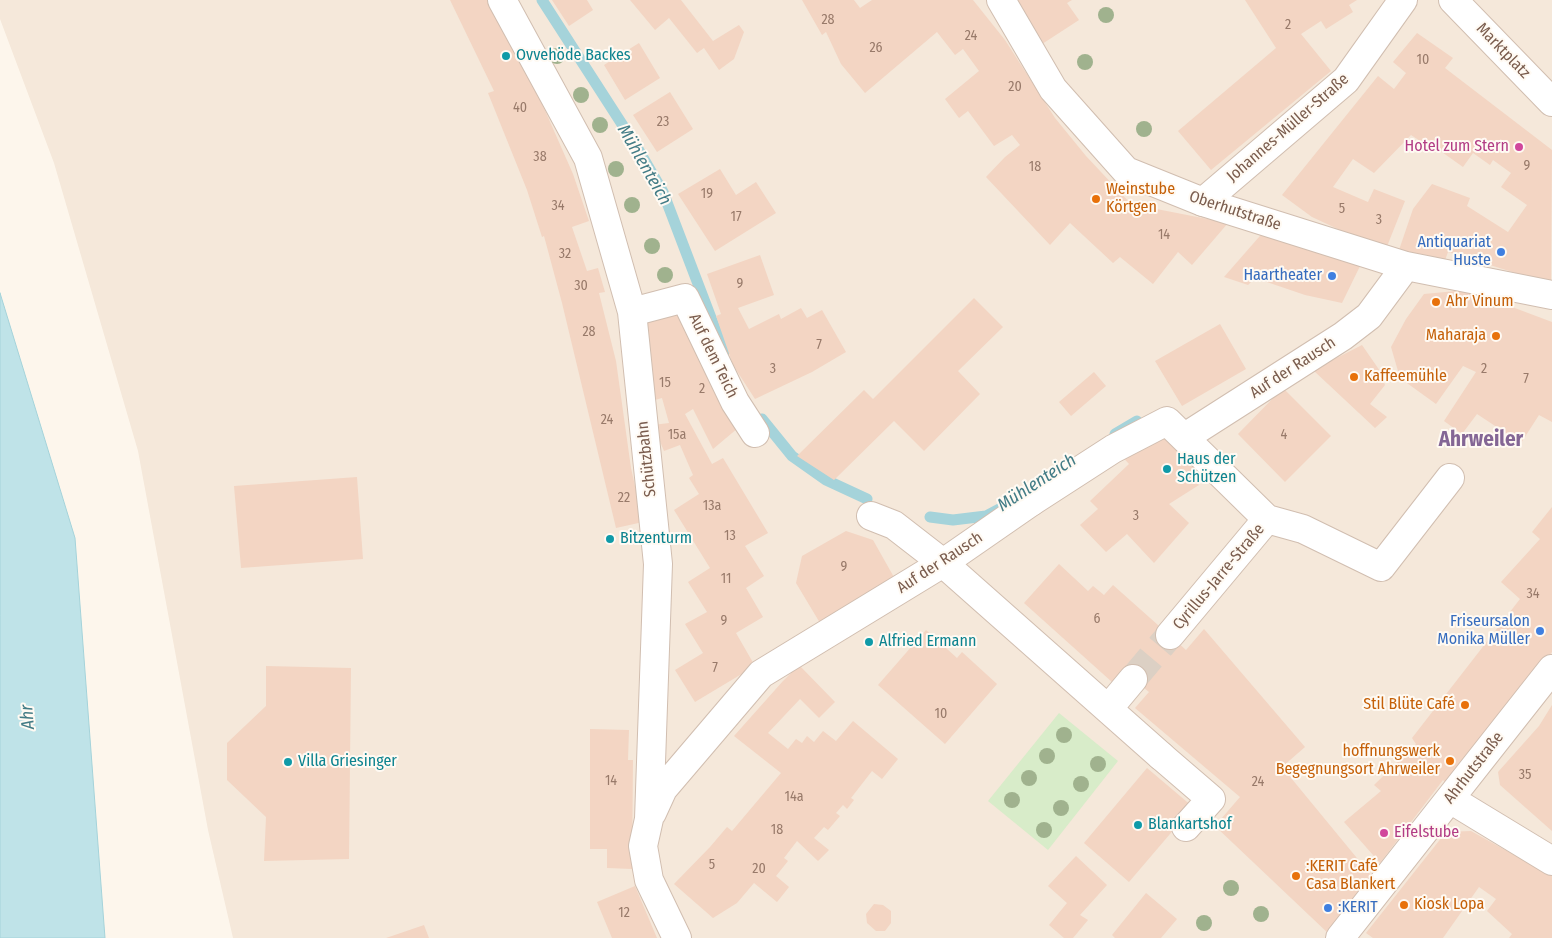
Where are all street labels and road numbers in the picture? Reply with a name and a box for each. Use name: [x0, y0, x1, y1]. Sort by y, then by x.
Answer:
street label: Marktplatz: [1472, 19, 1534, 83]
street label: Johannes-Müller-Straße: [1223, 70, 1353, 186]
street label: Oberhutstraße: [1187, 187, 1283, 235]
street label: Auf dem Teich: [684, 311, 742, 401]
street label: Auf der Rausch: [1247, 333, 1339, 403]
street label: Schützbahn: [633, 420, 661, 498]
street label: Cyrillus-Jarre-Straße: [1169, 520, 1269, 634]
street label: Auf der Rausch: [894, 528, 986, 598]
street label: Ahrhutstraße: [1440, 728, 1508, 808]

